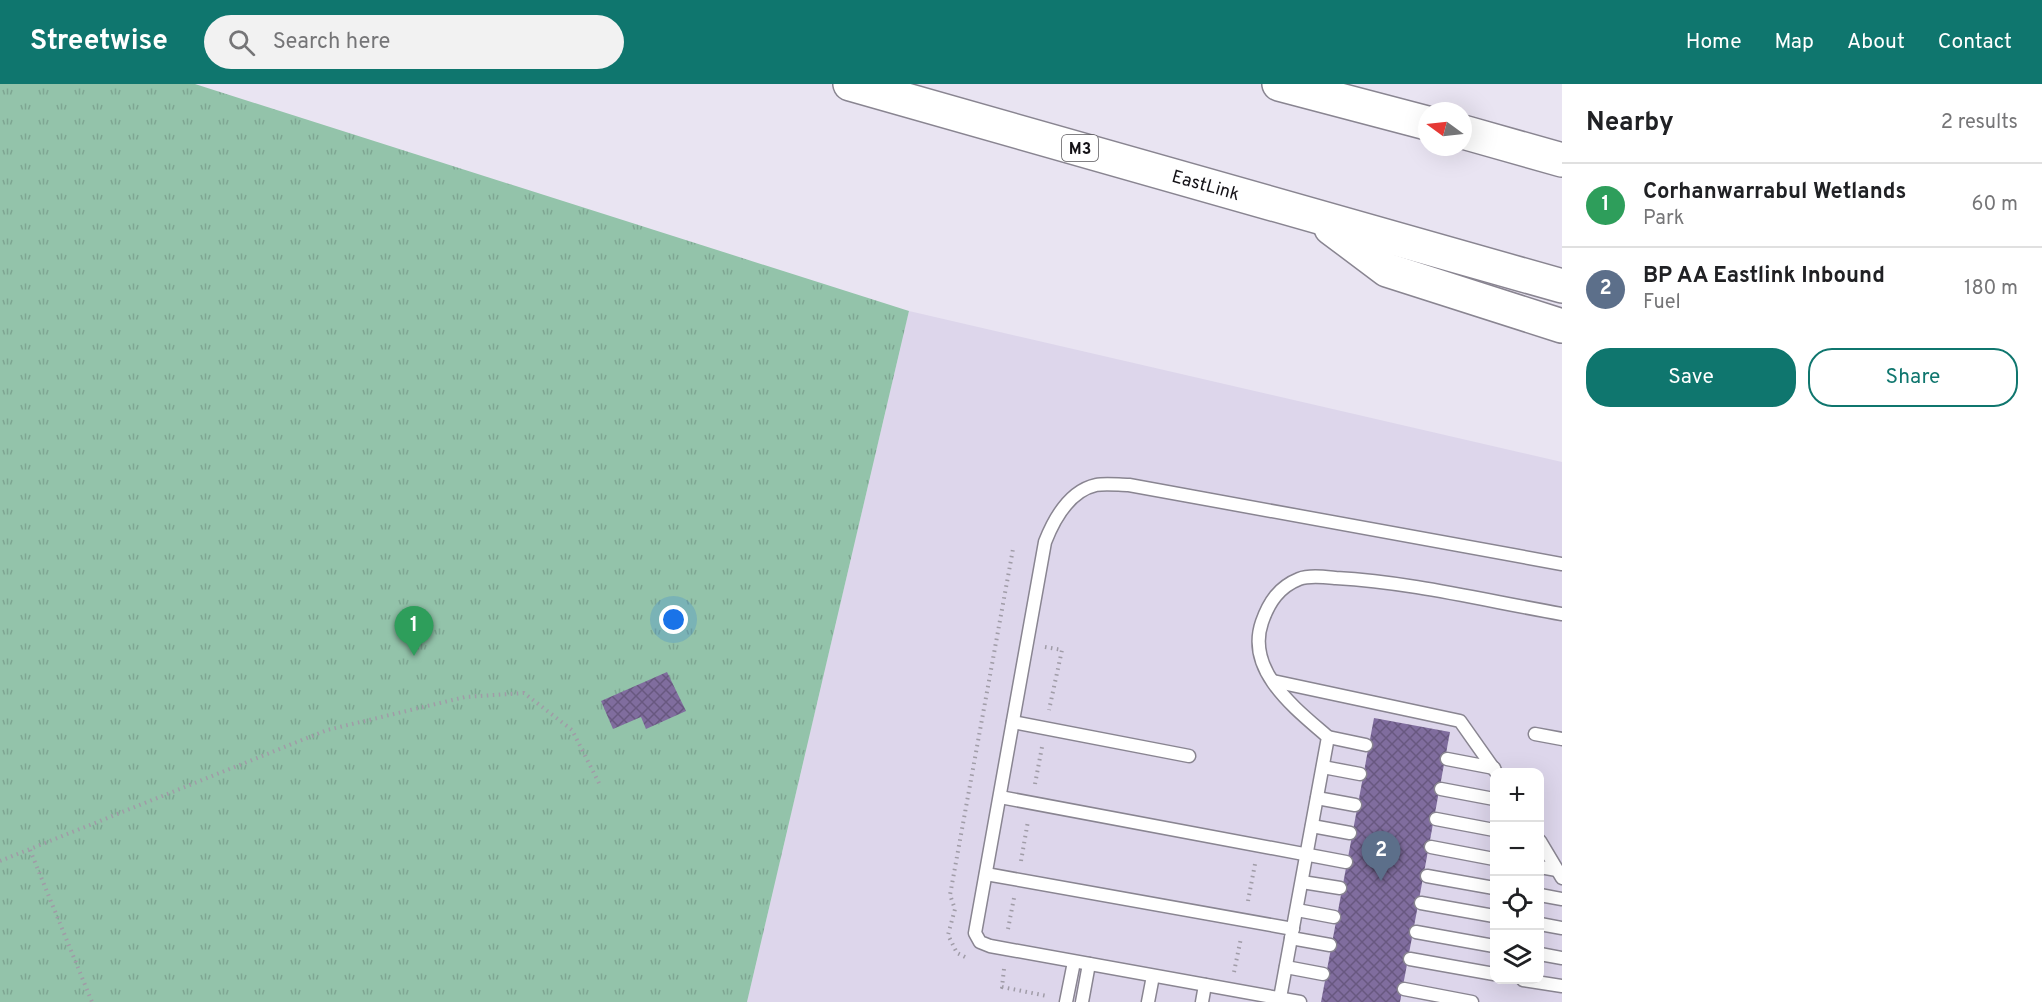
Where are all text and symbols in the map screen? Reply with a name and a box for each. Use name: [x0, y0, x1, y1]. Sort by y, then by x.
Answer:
search box: [204, 15, 624, 69]
text: Streetwise: [30, 24, 168, 60]
icon: search: [225, 26, 258, 59]
text: Search here: [273, 29, 390, 56]
text: Home: [1686, 29, 1742, 56]
text: Map: [1775, 29, 1814, 56]
text: About: [1847, 29, 1905, 56]
text: Contact: [1938, 29, 2012, 56]
north arrow: [1418, 102, 1472, 156]
text: Nearby: [1586, 107, 1674, 140]
text: 2 results: [1941, 110, 2018, 136]
road number: M3: [1062, 135, 1098, 161]
street label: EastLink: [1169, 166, 1242, 207]
text: Corhanwarrabul Wetlands: [1643, 179, 1906, 206]
text: 1: [1602, 192, 1610, 218]
text: 60 m: [1972, 192, 2018, 218]
text: Park: [1643, 206, 1684, 232]
text: BP AA Eastlink Inbound: [1643, 263, 1885, 290]
text: 2: [1599, 276, 1612, 302]
text: 180 m: [1964, 276, 2018, 302]
text: Fuel: [1643, 290, 1681, 316]
button: Save: [1586, 348, 1796, 407]
button: Share: [1808, 348, 2018, 407]
your location: [659, 605, 688, 634]
pin: 1: [394, 606, 434, 656]
map controls: [1490, 768, 1544, 984]
button: +: [1490, 768, 1544, 822]
button: −: [1490, 822, 1544, 876]
pin: 2: [1362, 832, 1400, 881]
button: locate: [1490, 876, 1544, 930]
button: layers: [1490, 930, 1544, 984]

